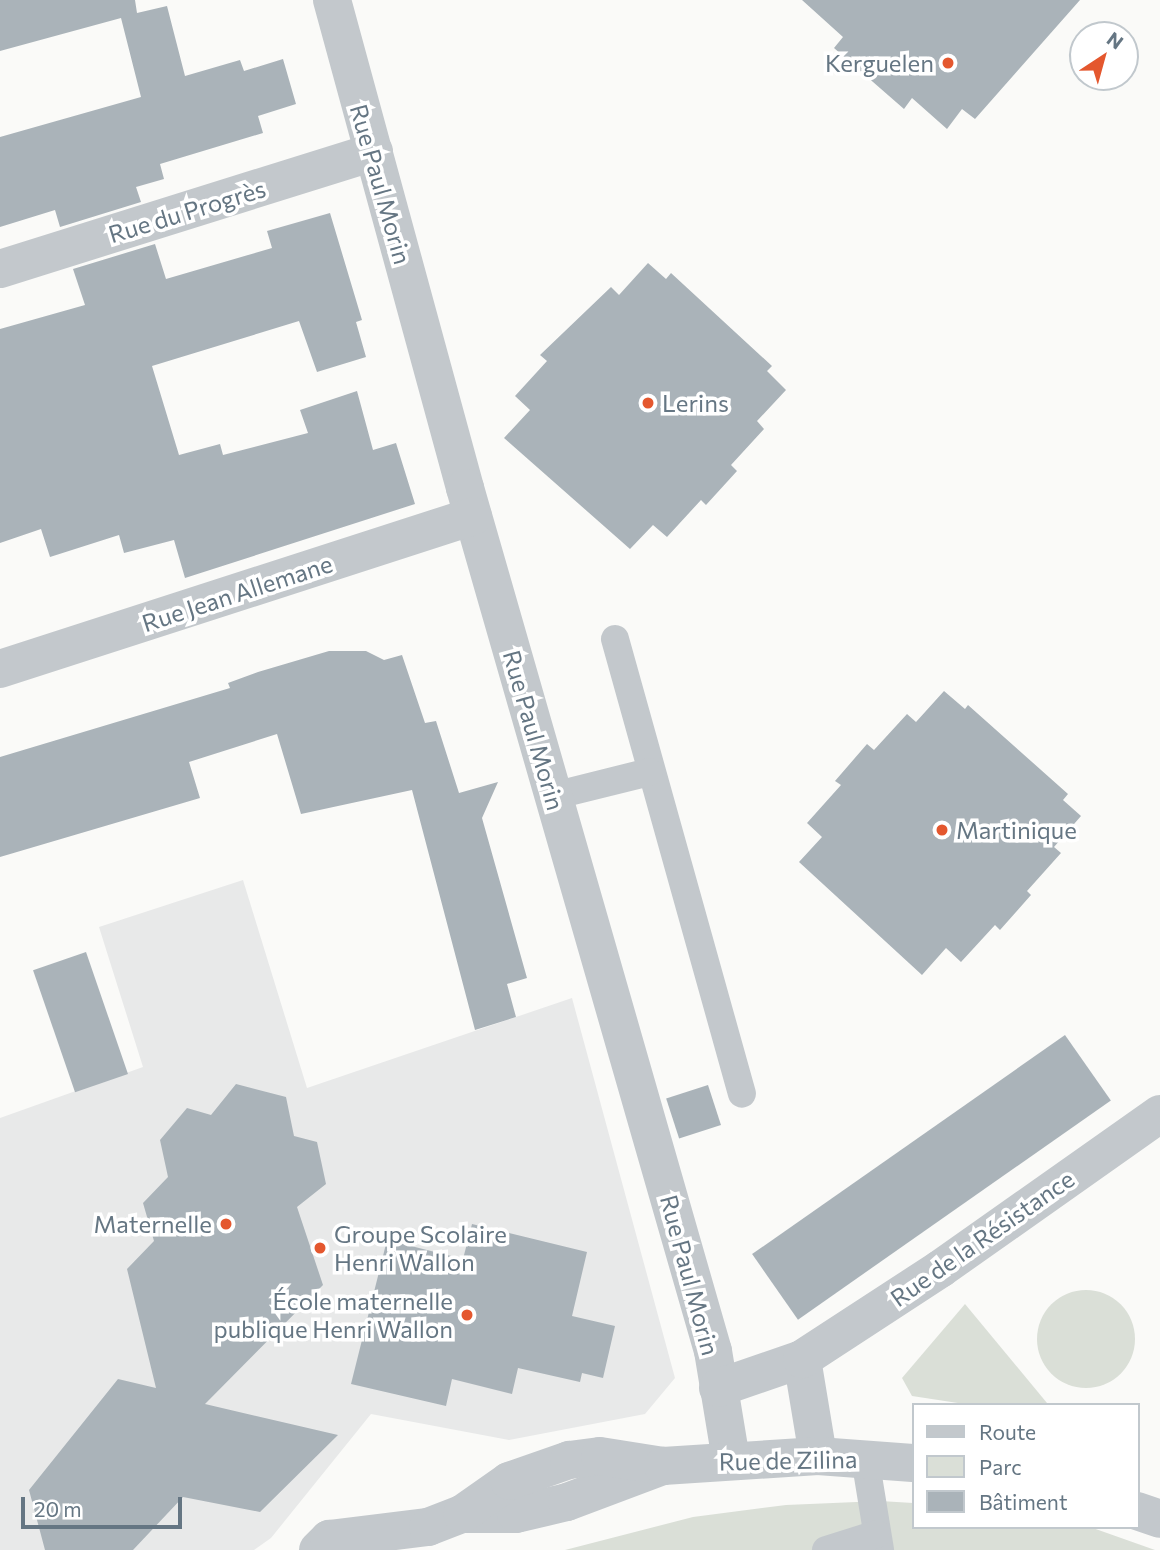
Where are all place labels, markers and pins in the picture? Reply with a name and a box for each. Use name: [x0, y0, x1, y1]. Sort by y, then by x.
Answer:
place label: Kerguelen: [825, 49, 934, 77]
marker: Kerguelen: [940, 55, 956, 71]
place label: Lerins: [662, 389, 729, 417]
marker: Lerins: [640, 395, 656, 411]
place label: Martinique: [956, 816, 1077, 844]
marker: Martinique: [934, 822, 950, 838]
place label: Maternelle: [94, 1210, 212, 1238]
marker: Maternelle: [218, 1216, 234, 1232]
place label: Groupe Scolaire Henri Wallon: [334, 1220, 507, 1276]
marker: Groupe Scolaire Henri Wallon: [312, 1240, 328, 1256]
place label: École maternelle publique Henri Wallon: [213, 1287, 453, 1343]
marker: École maternelle publique Henri Wallon: [459, 1307, 475, 1323]

